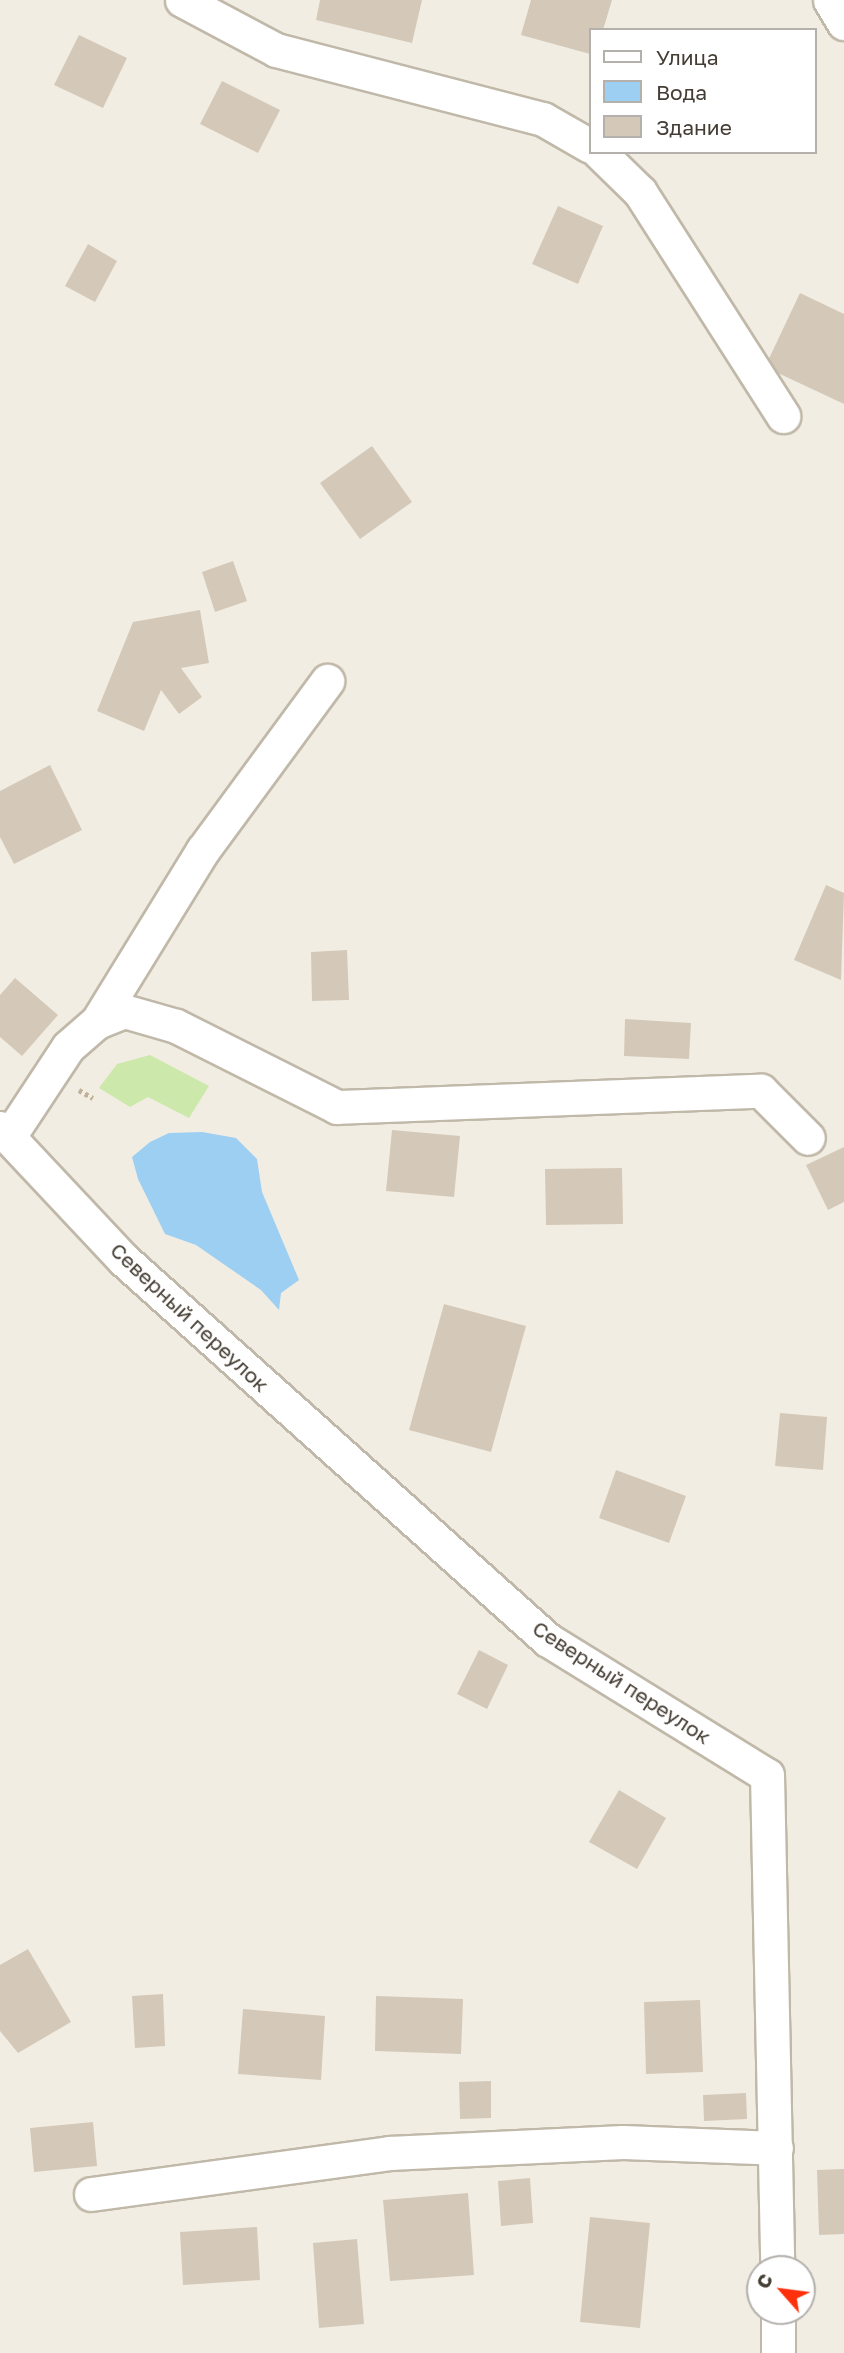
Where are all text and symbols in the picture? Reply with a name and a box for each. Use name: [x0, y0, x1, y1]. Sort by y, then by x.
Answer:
legend: [588, 28, 816, 154]
text: Улица: [656, 44, 719, 70]
text: Вода: [656, 79, 707, 105]
text: Здание: [656, 114, 732, 140]
street label: Северный переулок: [106, 1237, 274, 1397]
street label: Северный переулок: [528, 1615, 716, 1749]
north arrow: [746, 2255, 816, 2325]
text: С: [750, 2269, 777, 2292]

